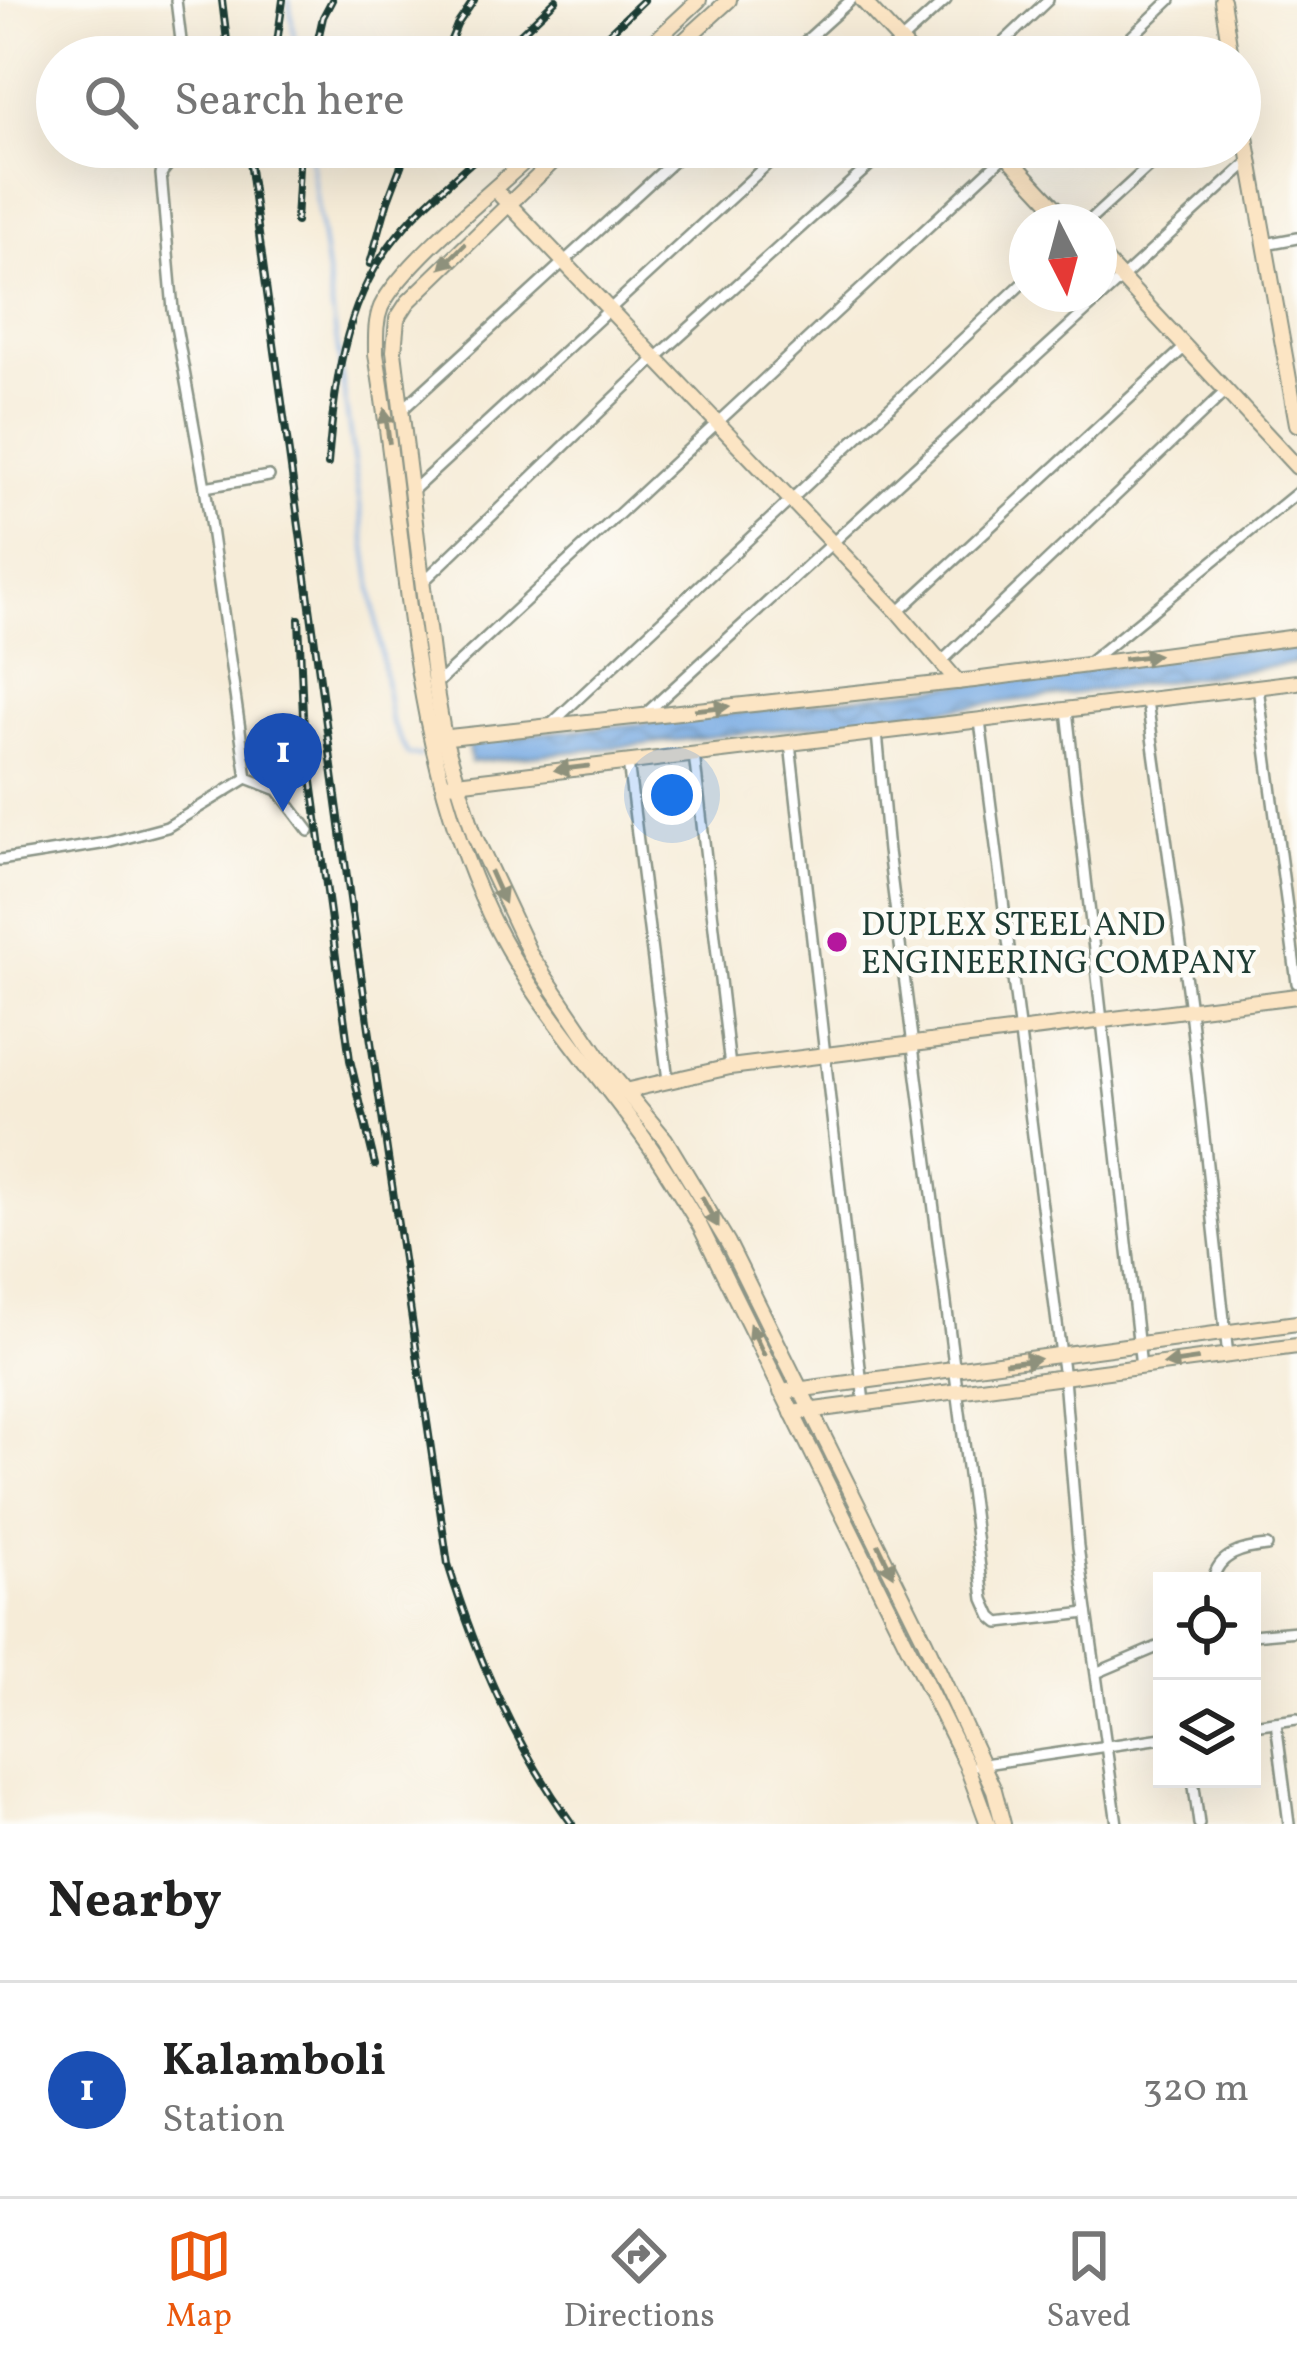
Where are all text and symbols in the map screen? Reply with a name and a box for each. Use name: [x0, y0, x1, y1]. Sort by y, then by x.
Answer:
search box: [36, 36, 1261, 168]
icon: search: [78, 69, 144, 135]
text: Search here: [174, 71, 405, 134]
north arrow: [1009, 204, 1117, 312]
one-way arrow: [439, 242, 468, 270]
one-way arrow: [378, 407, 397, 444]
one-way arrow: [1123, 648, 1161, 667]
one-way arrow: [694, 698, 732, 717]
pin: 1: [244, 713, 322, 812]
one-way arrow: [553, 759, 590, 778]
your location: [642, 765, 702, 825]
one-way arrow: [488, 869, 508, 904]
place label: DUPLEX STEEL AND ENGINEERING COMPANY: [861, 904, 1257, 988]
marker: DUPLEX STEEL AND ENGINEERING COMPANY: [824, 929, 850, 955]
one-way arrow: [699, 1194, 720, 1229]
one-way arrow: [747, 1322, 767, 1357]
one-way arrow: [1003, 1351, 1041, 1370]
one-way arrow: [1162, 1353, 1199, 1372]
one-way arrow: [876, 1542, 896, 1577]
map controls: [1153, 1572, 1261, 1788]
button: locate: [1153, 1572, 1261, 1680]
button: layers: [1153, 1680, 1261, 1788]
text: Nearby: [48, 1867, 222, 1938]
text: Kalamboli: [162, 2031, 386, 2094]
text: 1: [79, 2063, 95, 2117]
text: 320 m: [1143, 2063, 1249, 2117]
text: Station: [162, 2094, 286, 2148]
tab: Map: [166, 2223, 232, 2341]
tab: Directions: [563, 2223, 715, 2341]
tab: Saved: [1046, 2223, 1131, 2341]

